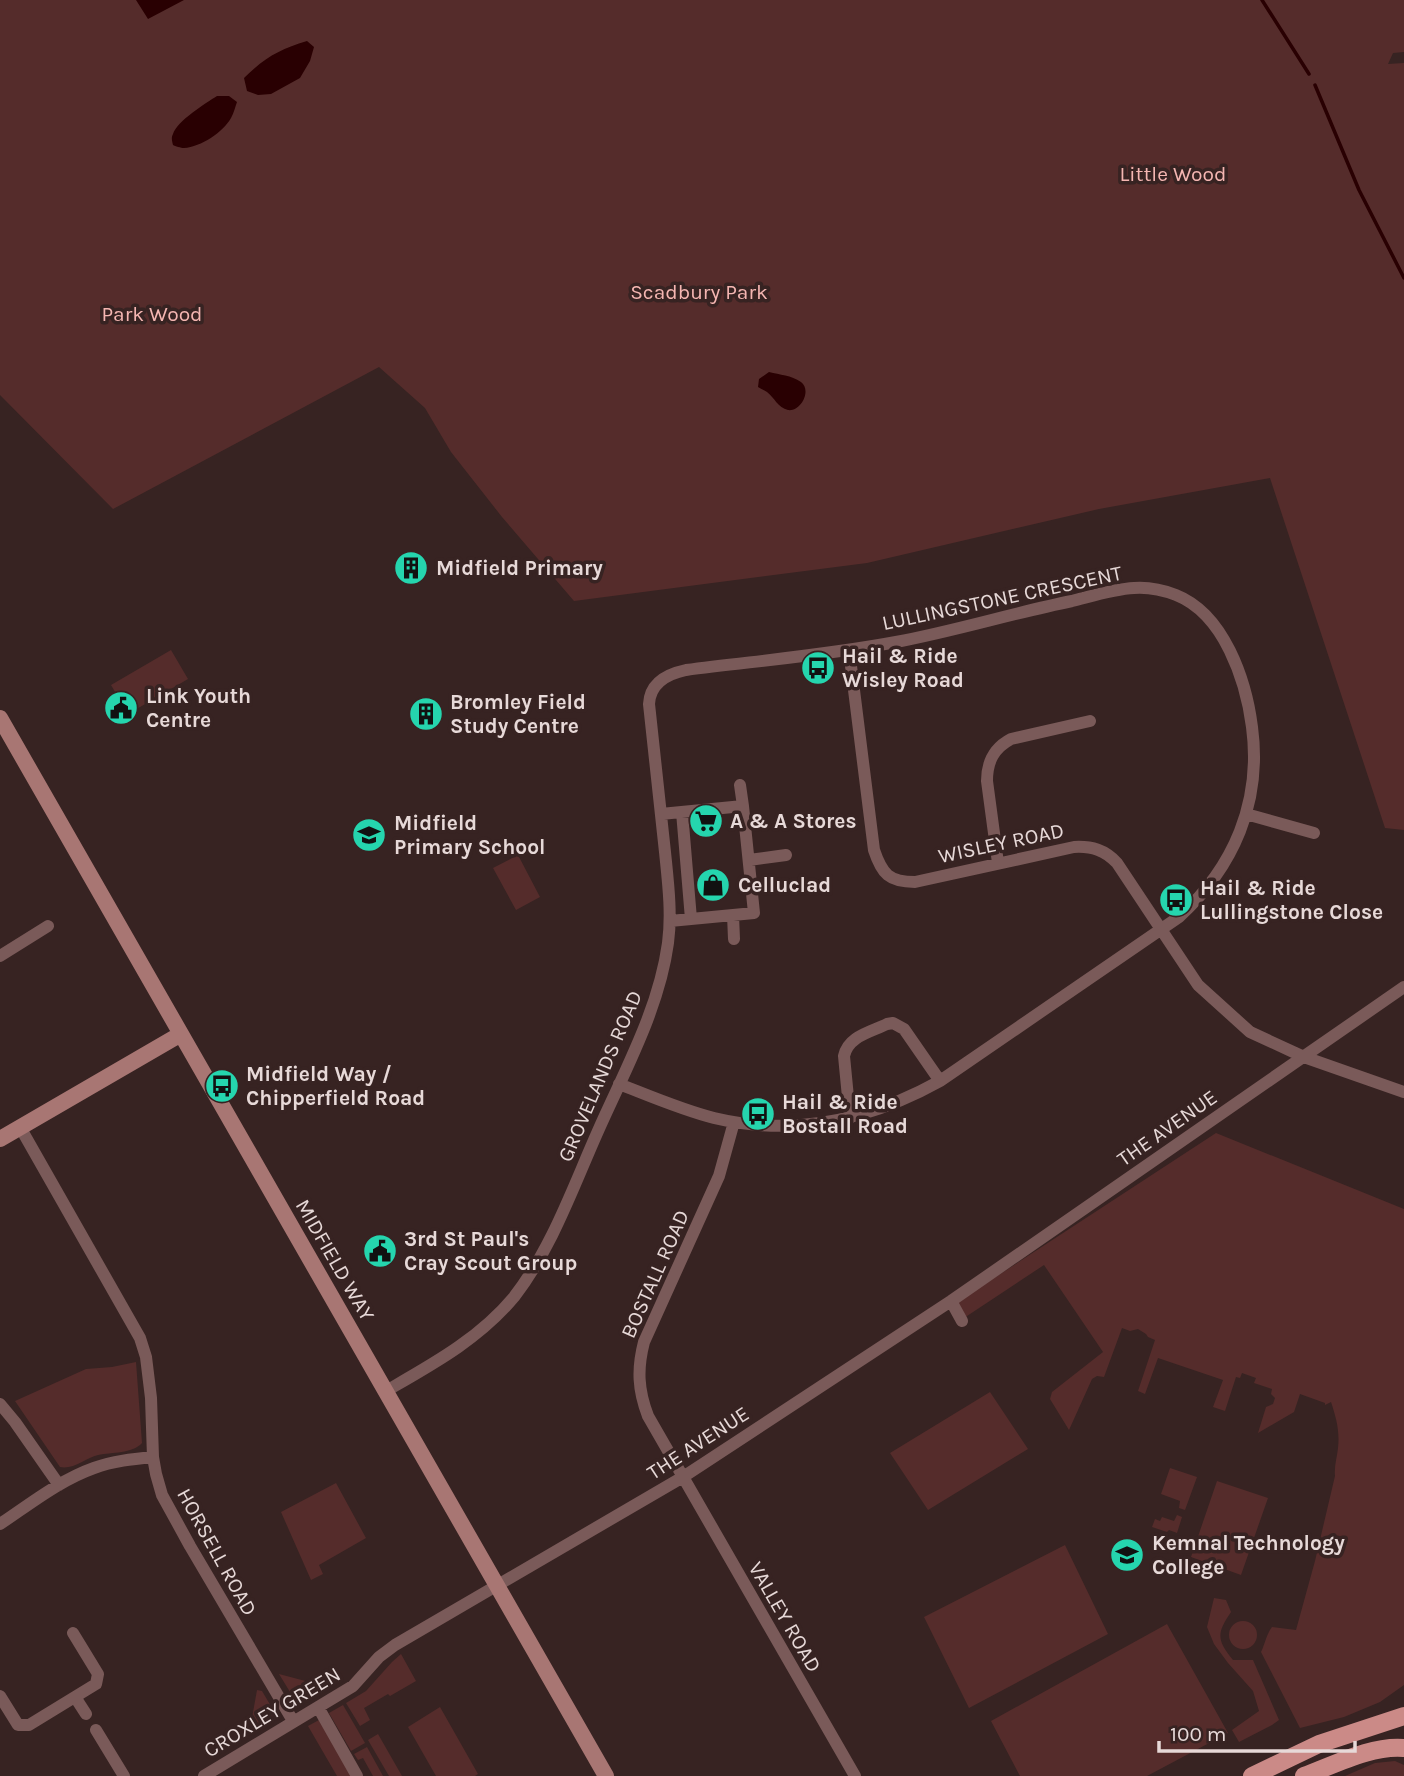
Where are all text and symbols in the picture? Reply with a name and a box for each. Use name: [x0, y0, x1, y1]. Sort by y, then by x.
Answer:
park label: Little Wood: [1119, 162, 1227, 186]
park label: Scadbury Park: [630, 280, 768, 304]
park label: Park Wood: [101, 302, 203, 326]
building icon: Midfield Primary: [392, 549, 430, 587]
place label: Midfield Primary: [436, 556, 603, 580]
street label: LULLINGSTONE CRESCENT: [880, 561, 1125, 635]
place label: Hail & Ride Wisley Road: [842, 644, 964, 692]
bus stop icon: Hail & Ride Wisley Road: [799, 649, 837, 687]
place label: Link Youth Centre: [146, 684, 251, 732]
public building icon: Link Youth Centre: [102, 689, 140, 727]
place label: Bromley Field Study Centre: [450, 690, 586, 738]
building icon: Bromley Field Study Centre: [407, 695, 445, 733]
supermarket icon: A & A Stores: [687, 802, 725, 840]
place label: A & A Stores: [730, 809, 856, 833]
place label: Midfield Primary School: [394, 811, 545, 859]
school or university icon: Midfield Primary School: [350, 816, 388, 854]
street label: WISLEY ROAD: [936, 818, 1066, 868]
shop icon: Celluclad: [694, 866, 732, 904]
place label: Celluclad: [738, 873, 831, 897]
place label: Hail & Ride Lullingstone Close: [1200, 876, 1383, 924]
bus stop icon: Hail & Ride Lullingstone Close: [1157, 881, 1195, 919]
street label: GROVELANDS ROAD: [553, 987, 647, 1165]
place label: Midfield Way / Chipperfield Road: [246, 1062, 425, 1110]
bus stop icon: Midfield Way / Chipperfield Road: [203, 1067, 241, 1105]
street label: THE AVENUE: [1112, 1085, 1222, 1171]
place label: Hail & Ride Bostall Road: [782, 1090, 908, 1138]
bus stop icon: Hail & Ride Bostall Road: [739, 1095, 777, 1133]
street label: MIDFIELD WAY: [291, 1195, 380, 1325]
street label: BOSTALL ROAD: [616, 1206, 694, 1342]
place label: 3rd St Paul's Cray Scout Group: [404, 1227, 577, 1275]
public building icon: 3rd St Paul's Cray Scout Group: [361, 1232, 399, 1270]
street label: THE AVENUE: [643, 1401, 753, 1485]
street label: HORSELL ROAD: [172, 1484, 262, 1620]
place label: Kemnal Technology College: [1152, 1531, 1345, 1579]
school or university icon: Kemnal Technology College: [1108, 1536, 1146, 1574]
street label: VALLEY ROAD: [744, 1558, 826, 1676]
street label: CROXLEY GREEN: [199, 1662, 345, 1762]
scale bar: [1159, 1710, 1355, 1754]
text: 100 m: [1170, 1722, 1227, 1746]

